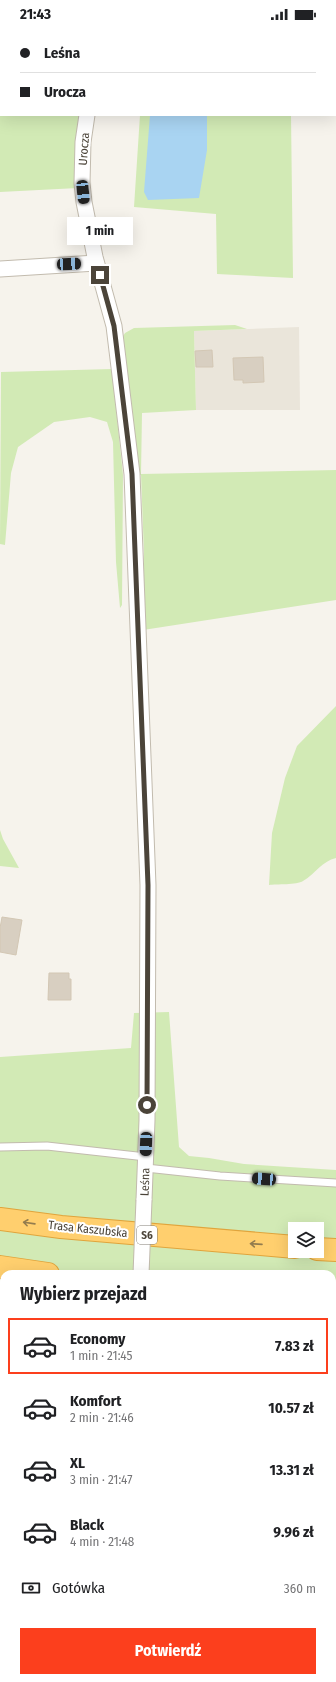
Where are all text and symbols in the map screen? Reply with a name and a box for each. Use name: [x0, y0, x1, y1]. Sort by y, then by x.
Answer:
text: 21:43: [20, 5, 51, 23]
text: Leśna: [44, 44, 80, 62]
text: Urocza: [44, 83, 86, 101]
street label: Urocza: [76, 132, 92, 166]
car: [76, 179, 90, 205]
callout: 1 min: [67, 217, 133, 245]
text: 1 min: [86, 223, 114, 238]
car: [57, 257, 81, 271]
route end: [91, 266, 109, 284]
route start: [138, 1096, 156, 1114]
car: [140, 1132, 152, 1156]
street label: Leśna: [138, 1167, 152, 1196]
car: [252, 1172, 276, 1186]
street label: Trasa Kaszubska: [48, 1218, 128, 1240]
one-way arrow: [23, 1219, 36, 1227]
map controls: [288, 1222, 324, 1258]
button: layers: [288, 1222, 324, 1258]
road number: S6: [137, 1226, 157, 1244]
one-way arrow: [250, 1241, 263, 1248]
text: Wybierz przejazd: [20, 1283, 147, 1305]
icon: car: [22, 1328, 58, 1364]
text: Economy: [70, 1330, 125, 1348]
text: 7.83 zł: [275, 1337, 314, 1355]
text: 1 min · 21:45: [70, 1348, 132, 1363]
icon: car: [22, 1390, 58, 1426]
text: Komfort: [70, 1392, 121, 1410]
text: 10.57 zł: [268, 1399, 314, 1417]
text: 2 min · 21:46: [70, 1410, 134, 1425]
icon: car: [22, 1452, 58, 1488]
text: XL: [70, 1454, 85, 1472]
text: 13.31 zł: [270, 1461, 314, 1479]
text: 3 min · 21:47: [70, 1472, 132, 1487]
icon: car: [22, 1514, 58, 1550]
text: Black: [70, 1516, 104, 1534]
text: 9.96 zł: [273, 1523, 314, 1541]
text: 4 min · 21:48: [70, 1534, 134, 1549]
icon: cash: [20, 1577, 42, 1599]
text: Gotówka: [52, 1579, 105, 1597]
text: 360 m: [284, 1581, 316, 1596]
button: Potwierdź: [20, 1628, 316, 1674]

